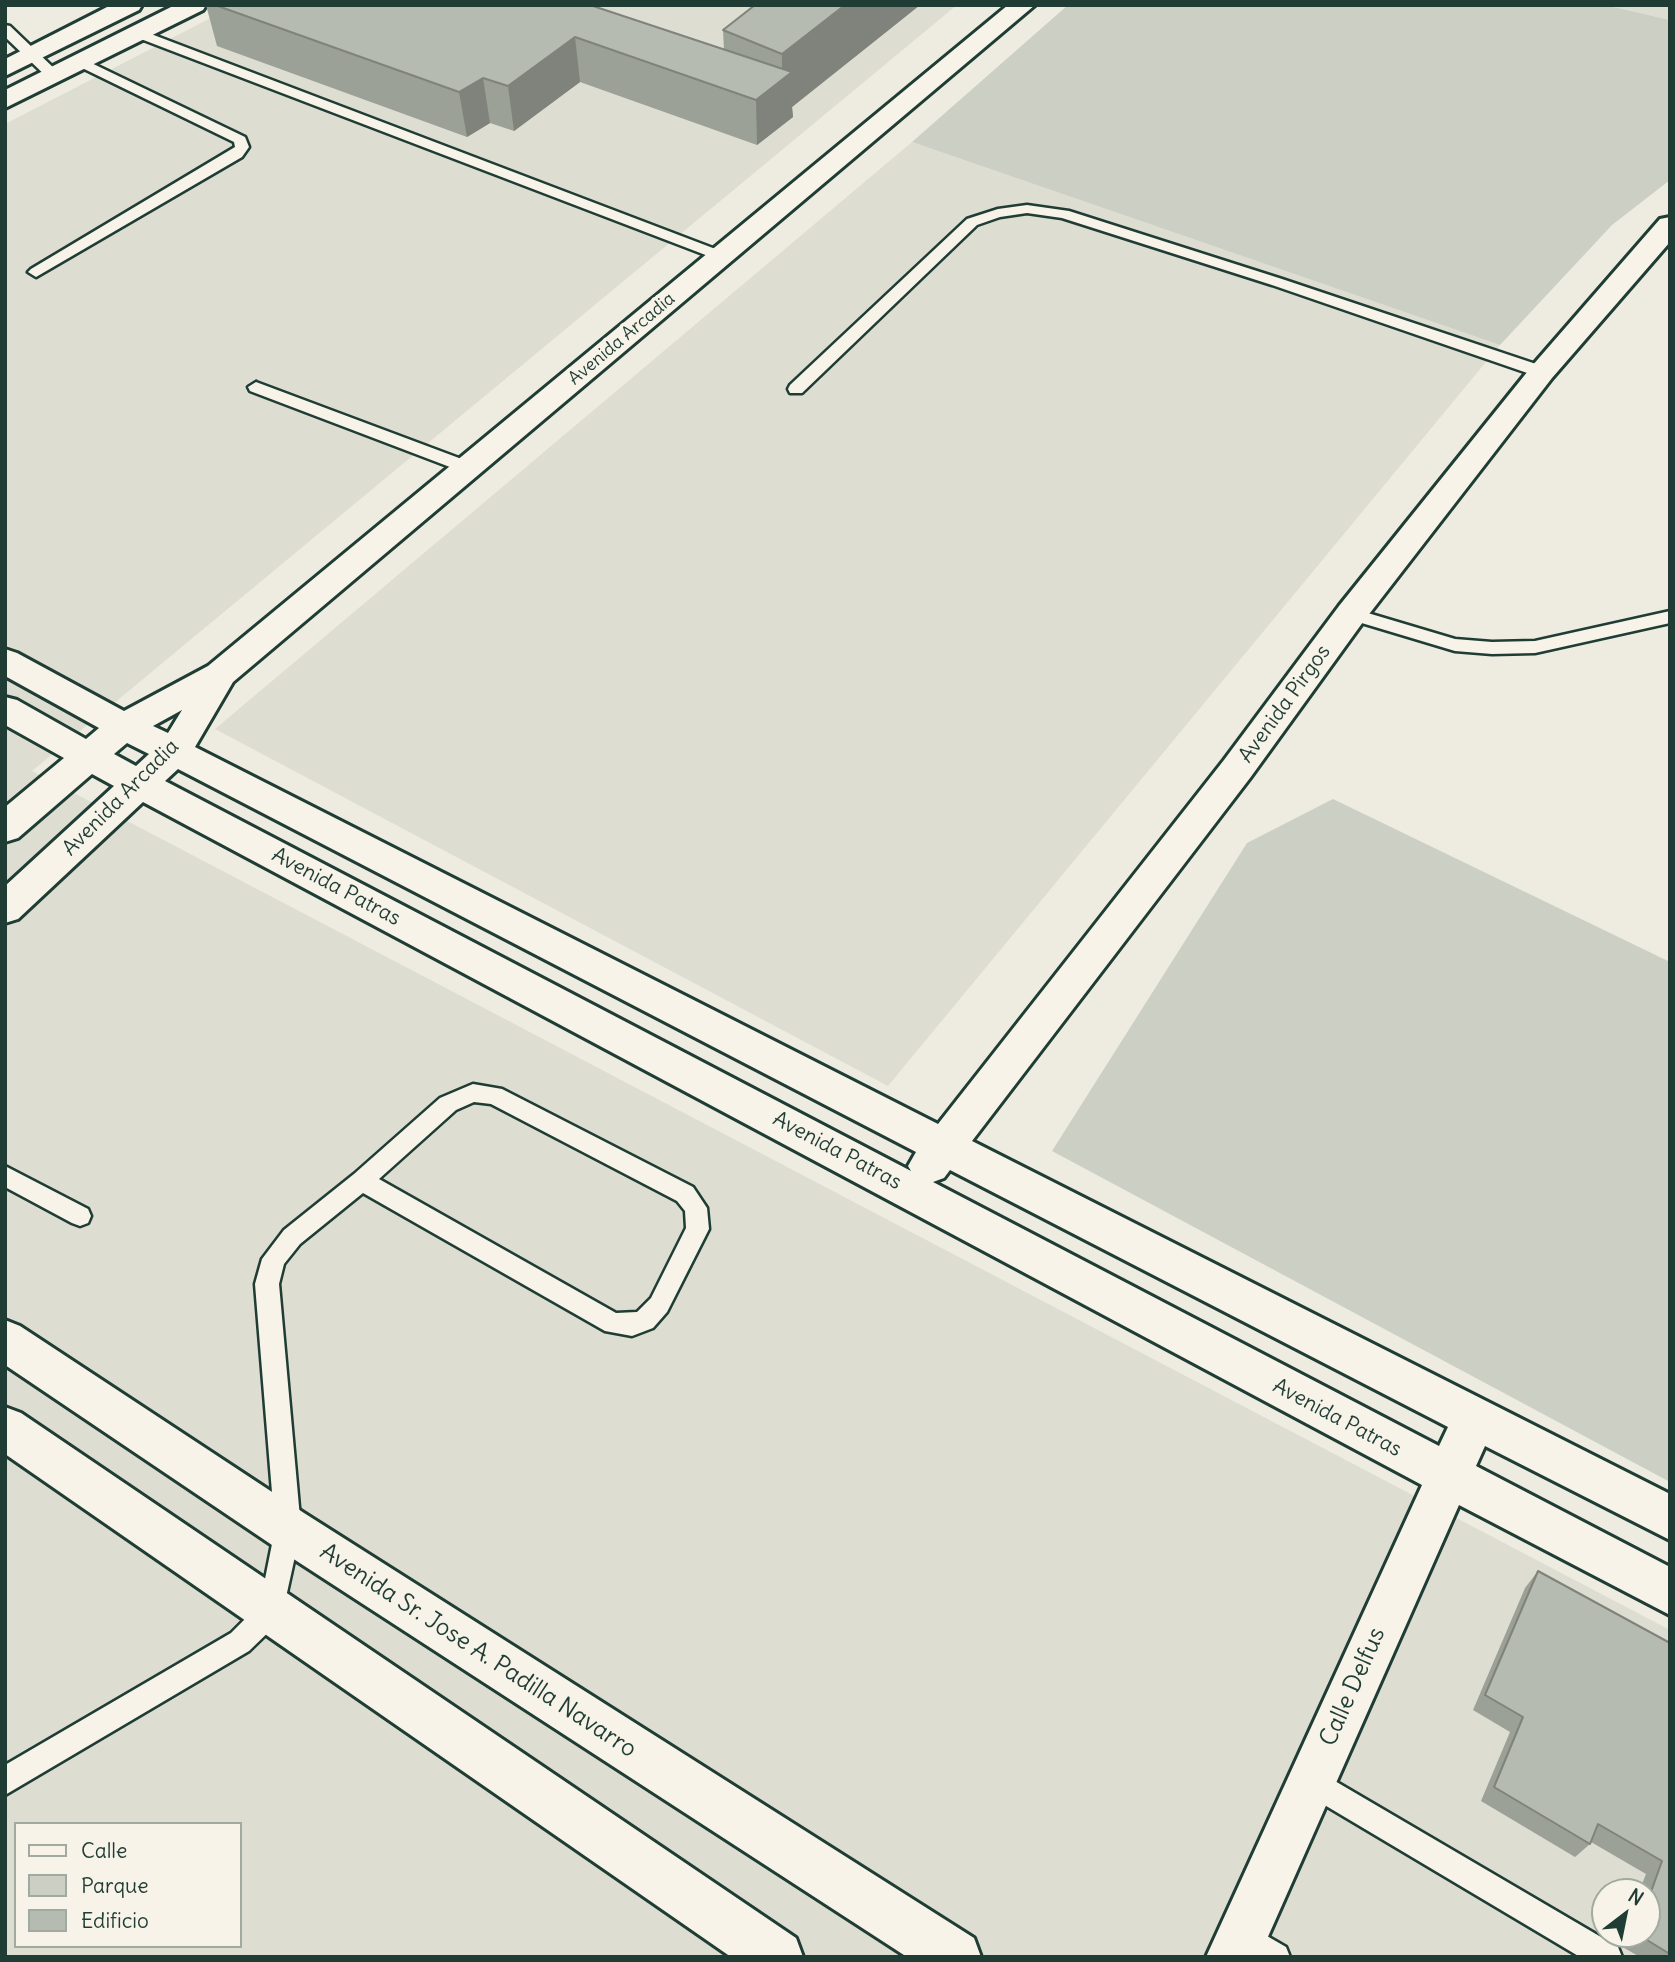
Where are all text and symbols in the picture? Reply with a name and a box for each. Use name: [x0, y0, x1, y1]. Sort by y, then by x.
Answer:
street label: Avenida Arcadia: [564, 288, 680, 390]
street label: Avenida Pirgos: [1234, 640, 1336, 768]
street label: Avenida Arcadia: [58, 735, 184, 861]
street label: Avenida Patras: [267, 843, 405, 931]
street label: Avenida Patras: [768, 1107, 906, 1195]
street label: Avenida Patras: [1268, 1374, 1406, 1462]
street label: Avenida Sr. Jose A. Padilla Navarro: [314, 1538, 642, 1764]
street label: Calle Delfus: [1314, 1623, 1392, 1751]
legend: [14, 1822, 242, 1948]
text: Calle: [81, 1837, 127, 1864]
text: Parque: [81, 1872, 149, 1899]
north arrow: [1591, 1878, 1661, 1948]
text: N: [1624, 1883, 1648, 1911]
text: Edificio: [81, 1907, 149, 1934]

